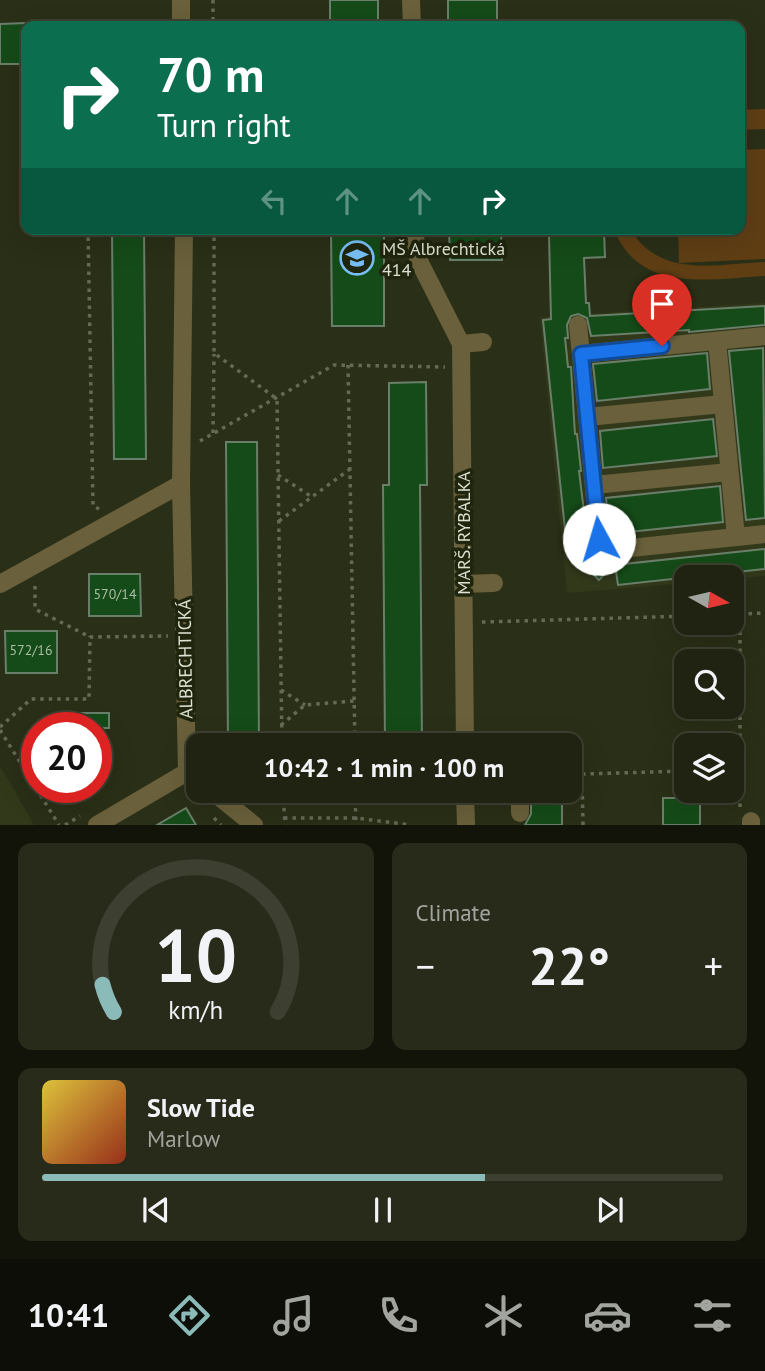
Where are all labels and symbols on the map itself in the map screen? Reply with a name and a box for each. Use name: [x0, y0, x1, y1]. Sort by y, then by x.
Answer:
place label: MŠ Albrechtická 414: [382, 237, 505, 281]
school or university icon: MŠ Albrechtická 414: [338, 239, 376, 277]
pin: [632, 274, 692, 346]
street label: MARŠ. RYBALKA: [452, 471, 475, 595]
position arrow: [562, 502, 636, 576]
north arrow: [674, 565, 744, 635]
house number: 570/14: [93, 585, 137, 603]
street label: ALBRECHTICKÁ: [172, 599, 198, 719]
house number: 572/16: [9, 641, 53, 659]
speed limit sign: 20: [21, 712, 112, 803]

